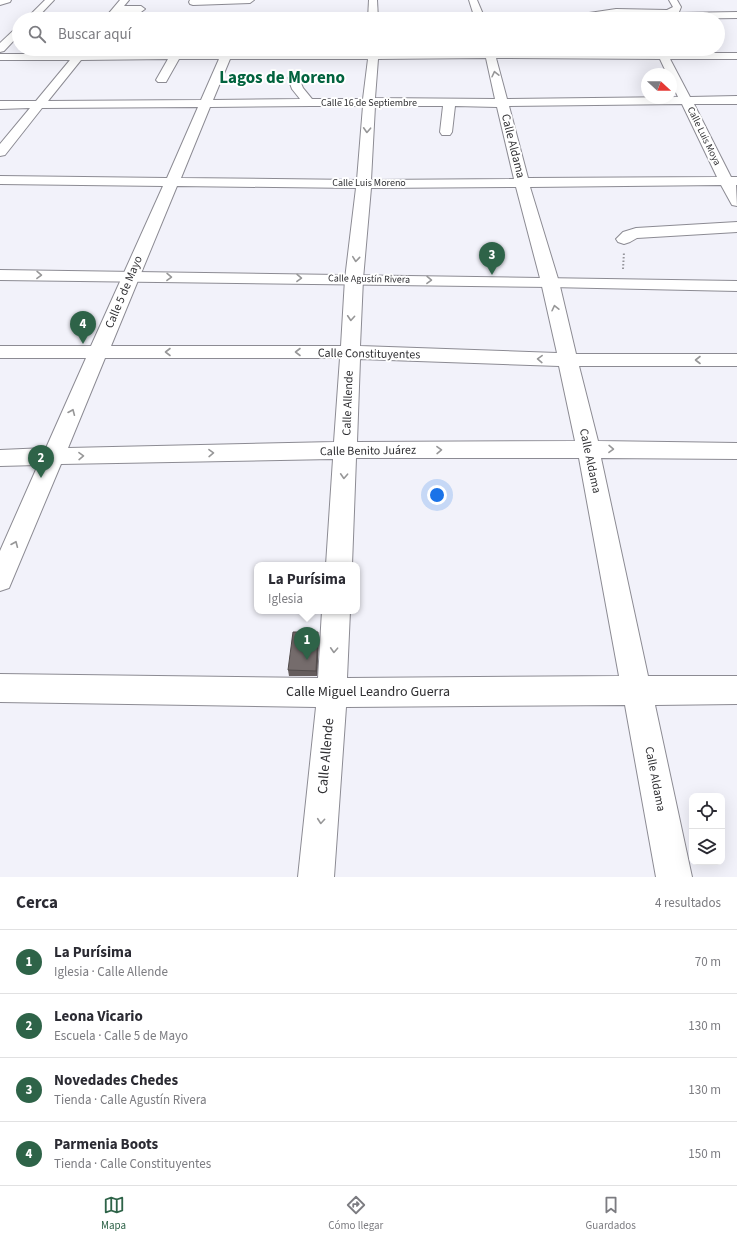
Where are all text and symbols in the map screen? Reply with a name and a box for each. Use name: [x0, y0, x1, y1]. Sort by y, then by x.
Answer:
search box: [12, 12, 725, 56]
icon: search: [26, 23, 48, 45]
text: Buscar aquí: [58, 24, 131, 45]
district label: Lagos de Moreno: [219, 66, 345, 90]
north arrow: [641, 68, 677, 104]
one-way arrow: [491, 71, 499, 77]
street label: Calle 16 de Septiembre: [321, 96, 417, 110]
street label: Calle Luis Moya: [684, 104, 724, 168]
street label: Calle Aldama: [497, 112, 529, 180]
one-way arrow: [363, 127, 371, 133]
street label: Calle Luis Moreno: [332, 176, 406, 190]
pin: 3: [479, 242, 505, 275]
street label: Calle 5 de Mayo: [101, 253, 147, 331]
one-way arrow: [352, 256, 361, 262]
one-way arrow: [36, 271, 42, 279]
street label: Calle Agustín Rivera: [328, 271, 410, 287]
one-way arrow: [166, 273, 172, 281]
one-way arrow: [296, 274, 302, 282]
one-way arrow: [426, 276, 432, 284]
one-way arrow: [552, 305, 560, 311]
pin: 4: [70, 311, 96, 344]
one-way arrow: [347, 315, 356, 321]
street label: Calle Constituyentes: [318, 345, 420, 363]
one-way arrow: [165, 348, 171, 356]
one-way arrow: [295, 348, 301, 356]
one-way arrow: [537, 354, 543, 363]
one-way arrow: [695, 356, 701, 364]
street label: Calle Allende: [338, 370, 358, 436]
one-way arrow: [68, 408, 76, 415]
street label: Calle Aldama: [575, 427, 605, 495]
street label: Calle Benito Juárez: [320, 442, 416, 460]
one-way arrow: [608, 444, 614, 453]
pin: 2: [28, 445, 54, 478]
one-way arrow: [436, 446, 442, 454]
one-way arrow: [208, 449, 214, 457]
one-way arrow: [78, 452, 84, 460]
one-way arrow: [340, 473, 349, 479]
your location: [427, 485, 447, 505]
one-way arrow: [11, 541, 19, 548]
popup: [254, 562, 360, 614]
text: La Purísima: [268, 569, 346, 590]
text: Iglesia: [268, 590, 303, 608]
pin: 1: [294, 627, 320, 660]
one-way arrow: [330, 647, 339, 653]
street label: Calle Miguel Leandro Guerra: [286, 682, 450, 702]
street label: Calle Allende: [313, 717, 339, 795]
street label: Calle Aldama: [640, 745, 670, 813]
map controls: [689, 793, 725, 865]
button: locate: [689, 793, 725, 829]
one-way arrow: [317, 818, 326, 824]
button: layers: [689, 829, 725, 865]
text: Cerca: [16, 891, 58, 915]
text: 4 resultados: [655, 894, 721, 912]
text: La Purísima: [54, 942, 132, 963]
text: 1: [26, 953, 32, 971]
text: 70 m: [695, 953, 721, 971]
text: Iglesia · Calle Allende: [54, 963, 168, 981]
text: Leona Vicario: [54, 1006, 143, 1027]
text: 2: [26, 1017, 32, 1035]
text: 130 m: [688, 1017, 721, 1035]
text: Escuela · Calle 5 de Mayo: [54, 1027, 188, 1045]
text: Novedades Chedes: [54, 1070, 178, 1091]
text: 3: [26, 1081, 32, 1099]
text: 130 m: [688, 1081, 721, 1099]
text: Tienda · Calle Agustín Rivera: [54, 1091, 207, 1109]
text: Parmenia Boots: [54, 1134, 158, 1155]
text: 4: [26, 1145, 32, 1163]
text: 150 m: [688, 1145, 721, 1163]
text: Tienda · Calle Constituyentes: [54, 1155, 211, 1173]
tab: Mapa: [101, 1194, 126, 1233]
tab: Cómo llegar: [328, 1194, 383, 1233]
tab: Guardados: [586, 1194, 636, 1233]

